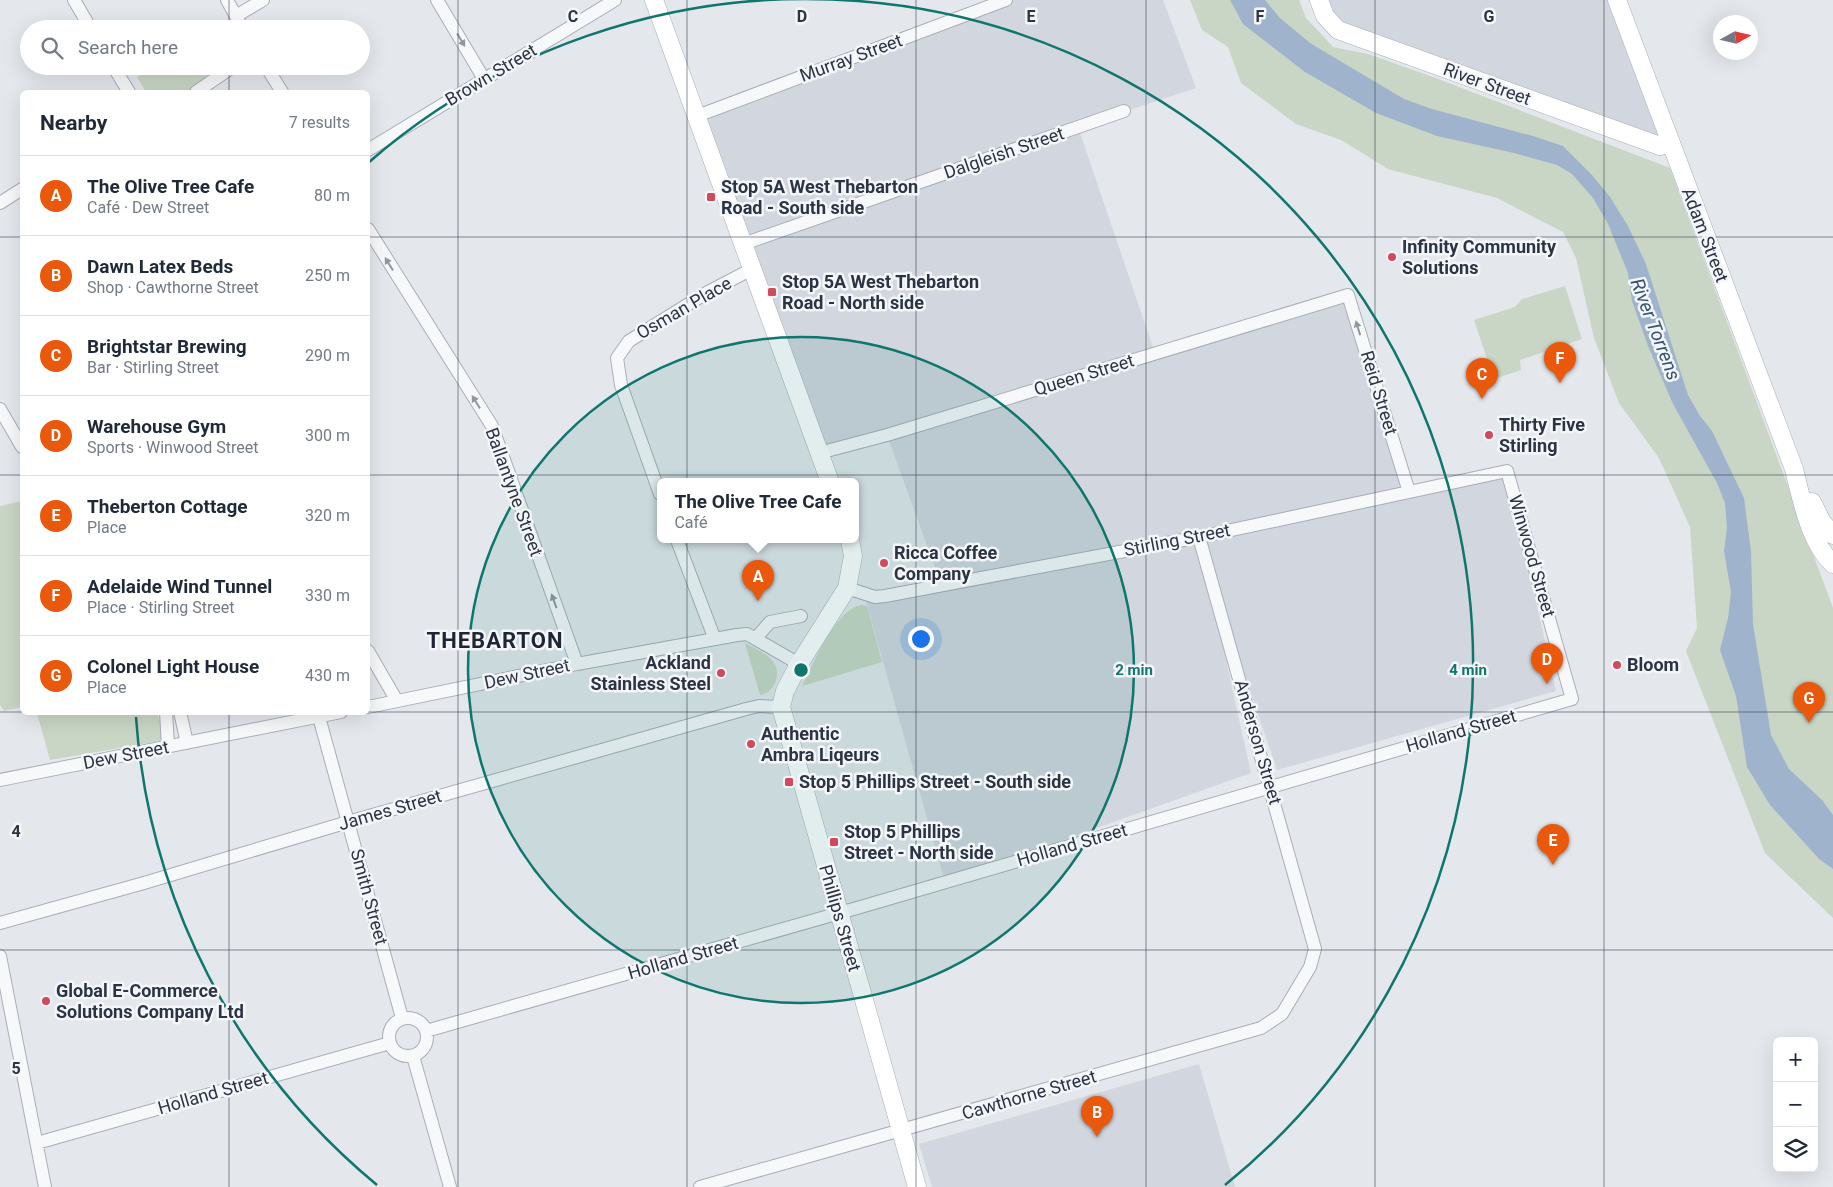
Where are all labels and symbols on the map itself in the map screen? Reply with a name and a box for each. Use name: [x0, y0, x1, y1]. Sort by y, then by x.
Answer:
text: C: [568, 7, 578, 26]
text: D: [797, 7, 807, 26]
text: E: [1027, 7, 1036, 26]
text: F: [1256, 7, 1265, 26]
text: G: [1484, 7, 1495, 26]
north arrow: [1713, 15, 1758, 60]
street label: Murray Street: [797, 29, 905, 86]
one-way arrow: [456, 33, 465, 46]
street label: Brown Street: [441, 39, 540, 110]
street label: River Street: [1441, 58, 1534, 109]
street label: Dalgleish Street: [941, 122, 1067, 183]
place label: Stop 5A West Thebarton Road - South side: [721, 176, 918, 218]
street label: Adam Street: [1678, 185, 1733, 285]
marker: Stop 5A West Thebarton Road - South side: [705, 191, 717, 203]
place label: Infinity Community Solutions: [1402, 236, 1557, 278]
marker: Infinity Community Solutions: [1386, 251, 1398, 263]
one-way arrow: [385, 258, 394, 271]
place label: Stop 5A West Thebarton Road - North side: [782, 271, 979, 313]
street label: Osman Place: [633, 272, 735, 343]
water label: River Torrens: [1626, 275, 1685, 383]
marker: Stop 5A West Thebarton Road - North side: [766, 286, 778, 298]
one-way arrow: [1354, 321, 1362, 336]
pin: F: [1544, 342, 1576, 383]
street label: Reid Street: [1357, 348, 1402, 438]
street label: Queen Street: [1031, 349, 1136, 400]
pin: C: [1466, 358, 1498, 399]
one-way arrow: [471, 395, 481, 408]
place label: Thirty Five Stirling: [1499, 414, 1585, 456]
street label: Ballantyne Street: [481, 425, 548, 559]
marker: Thirty Five Stirling: [1483, 429, 1495, 441]
street label: Winwood Street: [1505, 492, 1560, 620]
street label: Stirling Street: [1122, 519, 1232, 560]
place label: Ricca Coffee Company: [894, 542, 997, 584]
marker: Ricca Coffee Company: [878, 557, 890, 569]
pin: A: [742, 560, 774, 601]
one-way arrow: [550, 594, 557, 609]
your location: [908, 626, 934, 652]
district label: THEBARTON: [427, 628, 563, 653]
pin: D: [1531, 643, 1563, 684]
place label: Ackland Stainless Steel: [591, 652, 711, 694]
street label: Dew Street: [482, 654, 572, 693]
place label: Bloom: [1627, 654, 1679, 675]
marker: Bloom: [1611, 659, 1623, 671]
centre of rings: [792, 661, 810, 679]
text: 2 min: [1115, 661, 1153, 679]
text: 4 min: [1449, 661, 1487, 679]
marker: Ackland Stainless Steel: [715, 667, 727, 679]
street label: Anderson Street: [1231, 677, 1286, 807]
pin: G: [1793, 682, 1825, 723]
street label: Holland Street: [1403, 705, 1519, 756]
place label: Authentic Ambra Liqeurs: [761, 723, 879, 765]
street label: Dew Street: [81, 736, 171, 773]
marker: Authentic Ambra Liqeurs: [745, 738, 757, 750]
place label: Stop 5 Phillips Street - South side: [799, 771, 1071, 792]
marker: Stop 5 Phillips Street - South side: [783, 776, 795, 788]
street label: James Street: [336, 785, 444, 834]
street label: Holland Street: [1014, 819, 1130, 870]
place label: Stop 5 Phillips Street - North side: [844, 821, 994, 863]
text: 4: [11, 822, 21, 841]
pin: E: [1537, 824, 1569, 865]
marker: Stop 5 Phillips Street - North side: [828, 836, 840, 848]
street label: Smith Street: [347, 847, 392, 947]
street label: Phillips Street: [815, 862, 866, 974]
street label: Holland Street: [625, 932, 741, 983]
place label: Global E-Commerce Solutions Company Ltd: [56, 980, 244, 1022]
marker: Global E-Commerce Solutions Company Ltd: [40, 995, 52, 1007]
text: 5: [11, 1059, 21, 1078]
street label: Cawthorne Street: [959, 1065, 1098, 1124]
street label: Holland Street: [155, 1067, 271, 1118]
pin: B: [1081, 1096, 1113, 1137]

